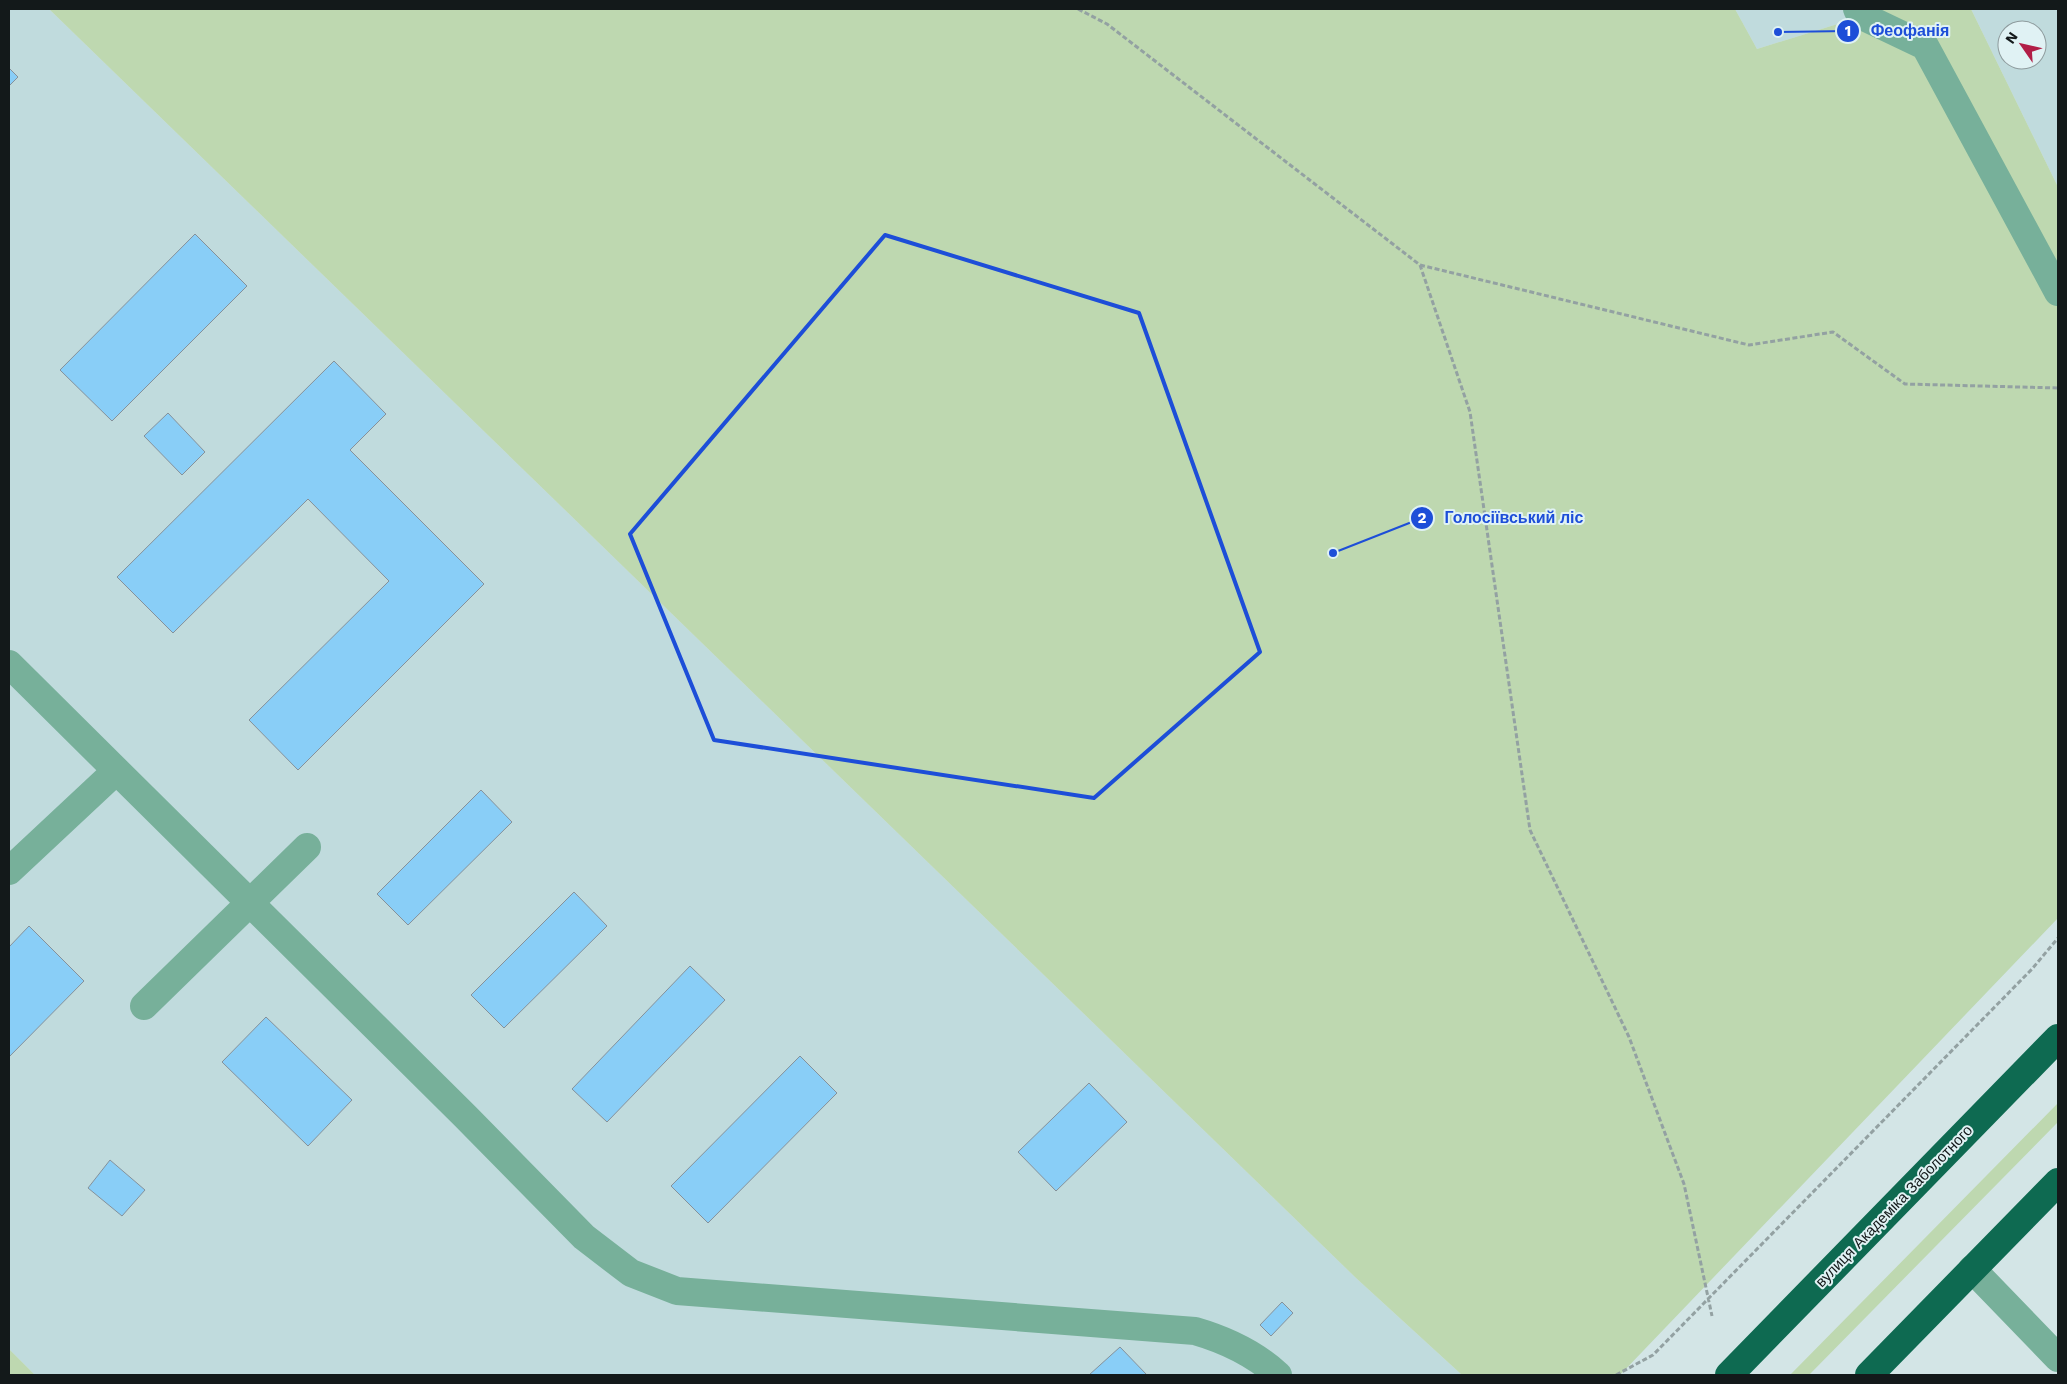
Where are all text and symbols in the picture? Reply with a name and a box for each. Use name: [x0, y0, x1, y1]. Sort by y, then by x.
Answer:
callout: Феофанія: [1836, 15, 1959, 46]
north arrow: [1997, 20, 2047, 70]
text: Феофанія: [1871, 21, 1949, 40]
text: 1: [1845, 22, 1851, 40]
text: N: [2002, 29, 2021, 47]
callout: Голосіївський ліс: [1409, 502, 1593, 533]
text: Голосіївський ліс: [1445, 508, 1584, 527]
text: 2: [1418, 509, 1427, 527]
street label: вулиця Академіка Заболотного: [1812, 1121, 1976, 1291]

